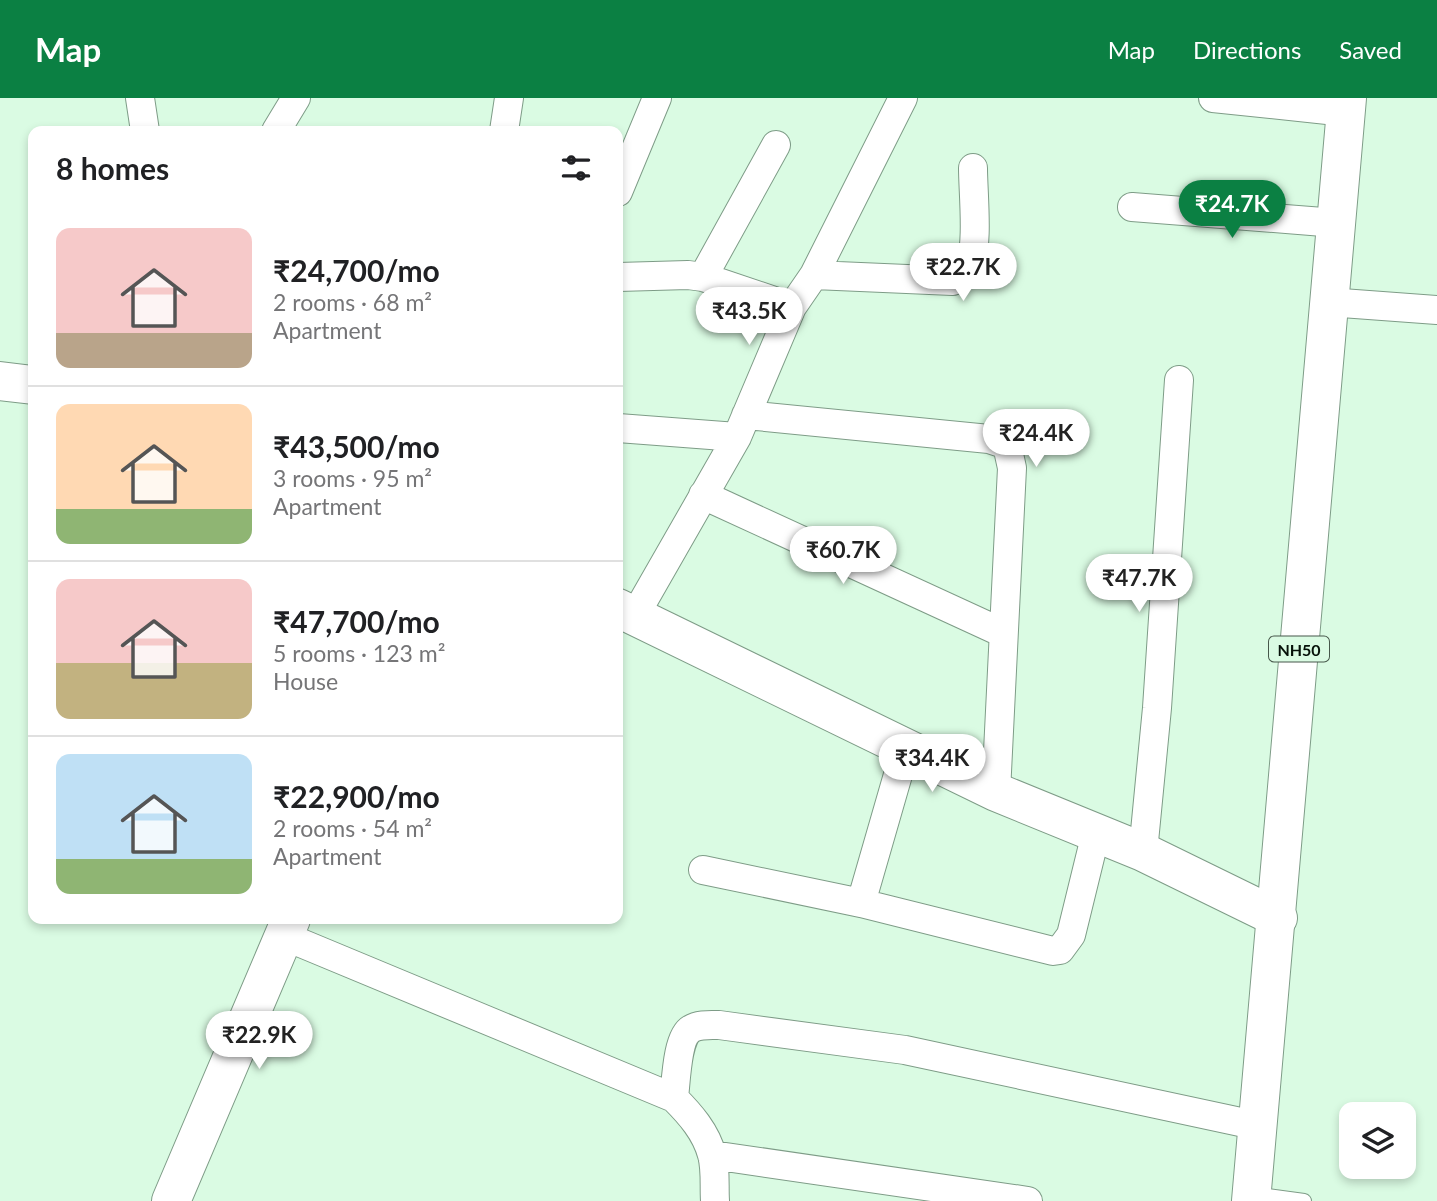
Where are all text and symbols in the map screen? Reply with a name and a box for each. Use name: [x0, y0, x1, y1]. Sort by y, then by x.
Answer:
text: Map: [35, 29, 101, 69]
text: Map: [1108, 35, 1155, 64]
text: Directions: [1193, 35, 1301, 64]
text: Saved: [1339, 35, 1402, 64]
icon: filters: [557, 149, 595, 187]
text: 8 homes: [56, 150, 169, 186]
pin: ₹24.7K: [1175, 180, 1289, 240]
text: ₹24.7K: [1195, 189, 1269, 217]
pin: ₹22.7K: [906, 244, 1020, 303]
text: ₹24,700/mo: [273, 252, 440, 288]
text: ₹22.7K: [926, 252, 1000, 280]
icon: home: [112, 256, 196, 340]
text: 2 rooms · 68 m²: [273, 288, 432, 316]
pin: ₹43.5K: [692, 288, 806, 347]
text: ₹43.5K: [712, 296, 786, 324]
text: Apartment: [273, 316, 381, 344]
pin: ₹24.4K: [979, 410, 1093, 469]
text: ₹24.4K: [999, 418, 1073, 446]
text: ₹43,500/mo: [273, 428, 440, 464]
icon: home: [112, 432, 196, 516]
text: 3 rooms · 95 m²: [273, 464, 432, 492]
text: Apartment: [273, 492, 381, 520]
pin: ₹60.7K: [786, 526, 900, 586]
text: ₹60.7K: [806, 535, 880, 563]
pin: ₹47.7K: [1082, 554, 1196, 614]
text: ₹47.7K: [1102, 563, 1176, 591]
text: ₹47,700/mo: [273, 603, 440, 639]
icon: home: [112, 607, 196, 691]
road number: NH50: [1269, 636, 1329, 662]
text: 5 rooms · 123 m²: [273, 639, 445, 667]
text: House: [273, 667, 338, 695]
pin: ₹34.4K: [875, 734, 989, 794]
text: ₹34.4K: [895, 743, 969, 771]
text: ₹22,900/mo: [273, 778, 440, 814]
icon: home: [112, 782, 196, 866]
text: 2 rooms · 54 m²: [273, 814, 432, 842]
text: Apartment: [273, 842, 381, 870]
pin: ₹22.9K: [202, 1012, 316, 1071]
text: ₹22.9K: [222, 1020, 296, 1048]
map controls: [1339, 1102, 1416, 1179]
button: layers: [1339, 1102, 1416, 1179]

